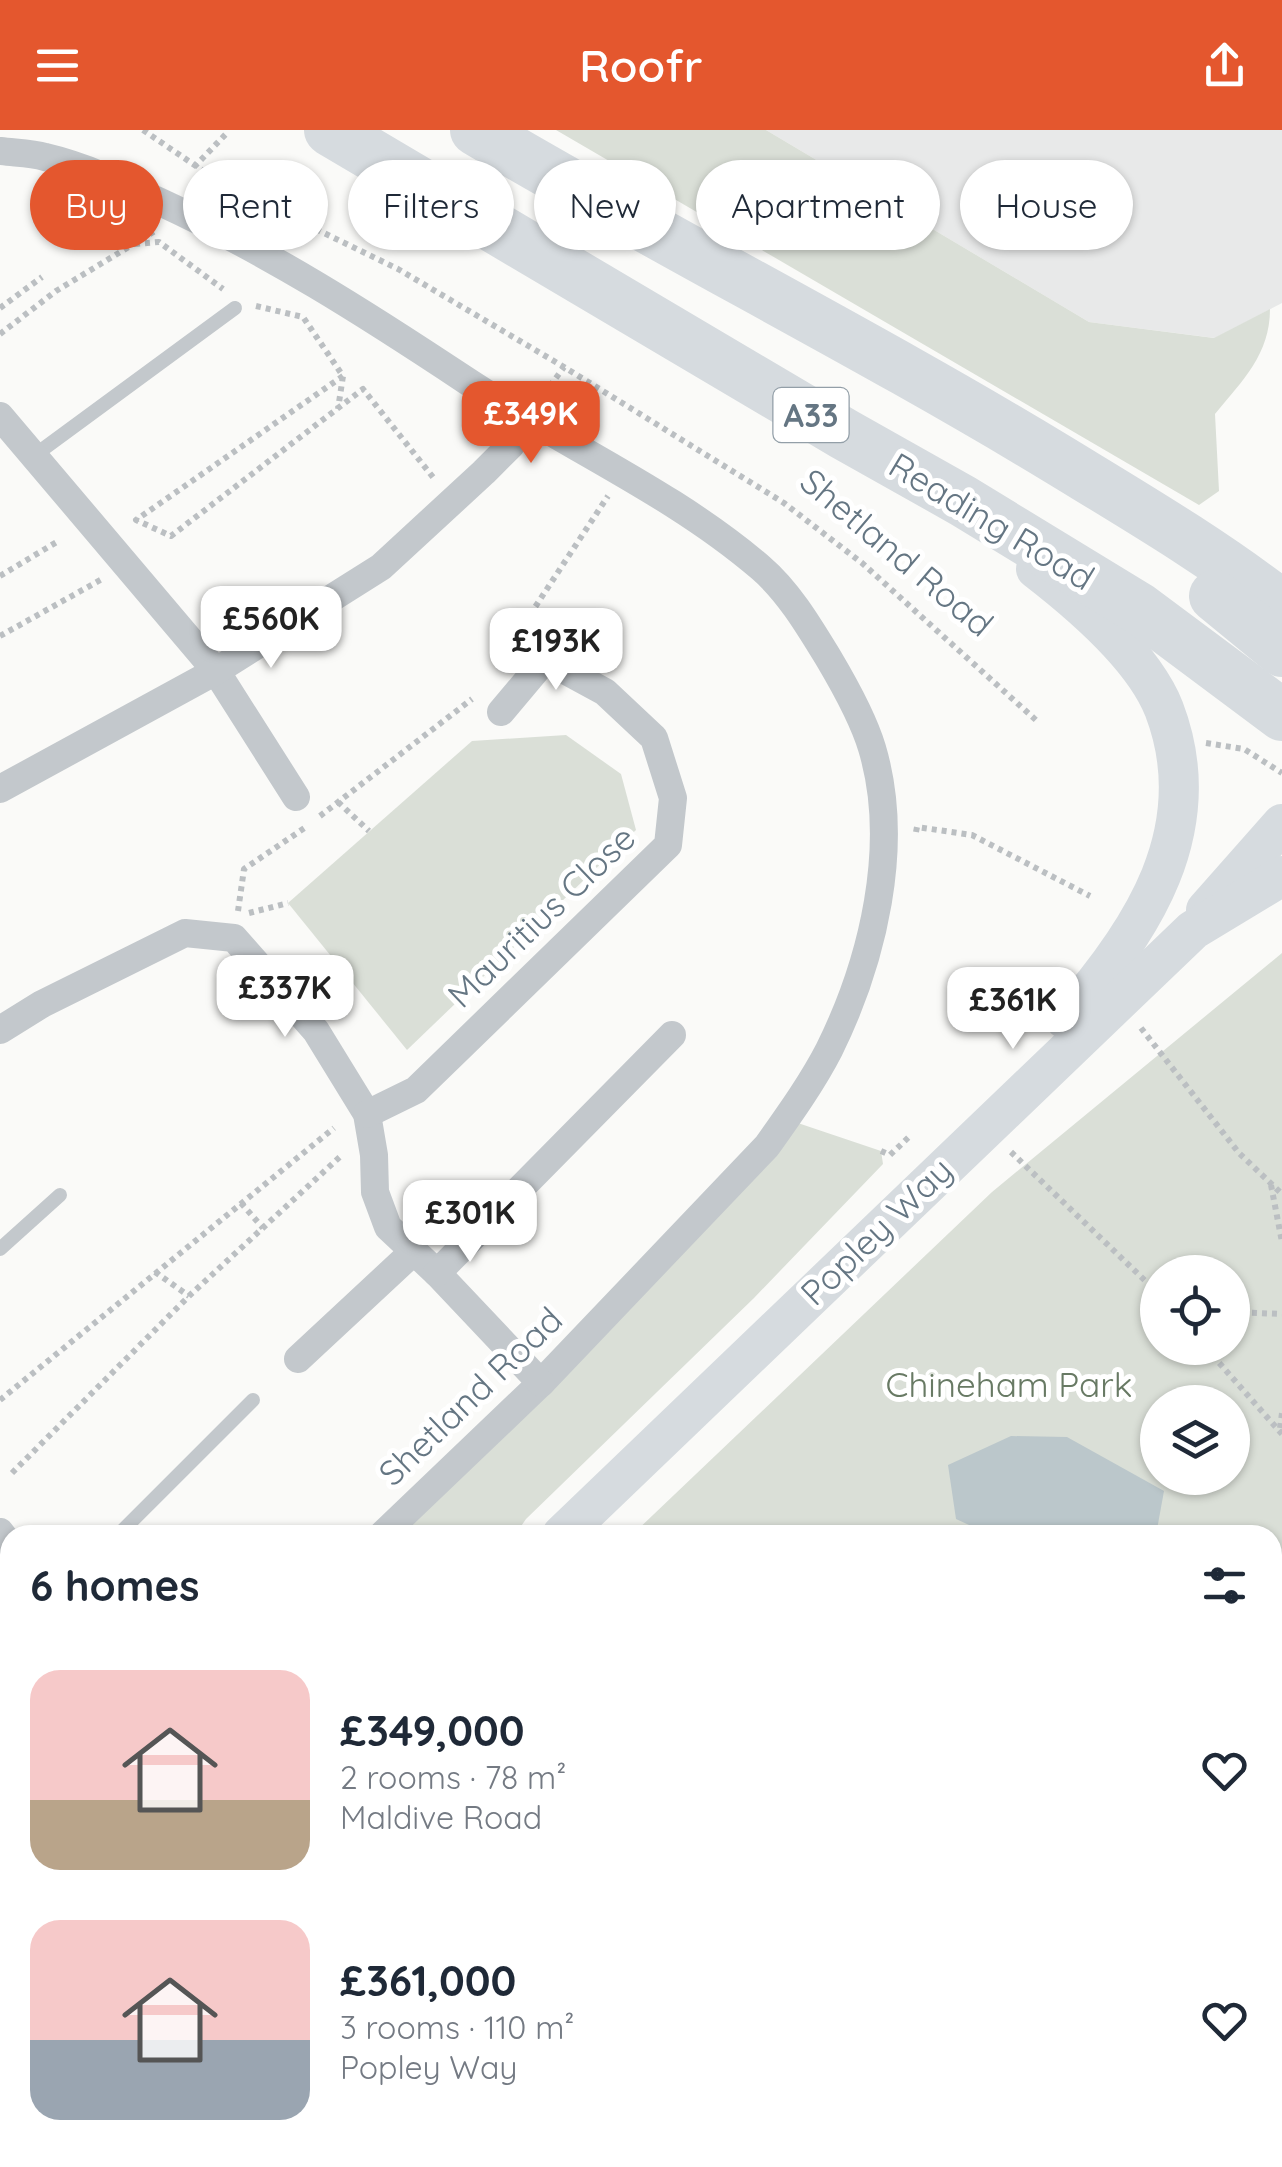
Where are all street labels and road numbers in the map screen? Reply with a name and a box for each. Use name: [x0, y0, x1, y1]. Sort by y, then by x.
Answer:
road number: A33: [774, 388, 848, 442]
street label: Reading Road: [881, 443, 1103, 599]
street label: Shetland Road: [792, 459, 1002, 645]
street label: Mauritius Close: [438, 815, 644, 1017]
street label: Popley Way: [791, 1148, 961, 1314]
street label: Shetland Road: [369, 1297, 571, 1495]

